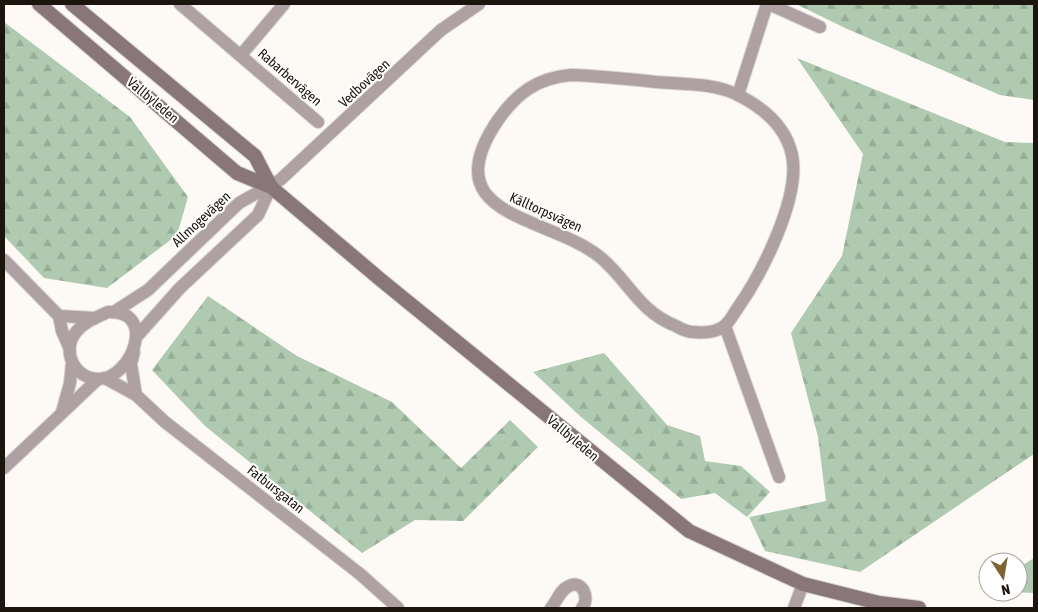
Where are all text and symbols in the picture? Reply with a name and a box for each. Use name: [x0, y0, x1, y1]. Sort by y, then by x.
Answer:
street label: Rabarbervägen: [255, 45, 325, 109]
street label: Vedbovägen: [335, 56, 393, 110]
street label: Vallbyleden: [124, 74, 182, 126]
street label: Allmogevägen: [169, 188, 233, 250]
street label: Källtorpsvägen: [507, 189, 585, 235]
street label: Vallbyleden: [544, 412, 602, 464]
street label: Fatbursgatan: [244, 462, 308, 516]
north arrow: [978, 552, 1028, 602]
text: N: [1000, 581, 1011, 598]

